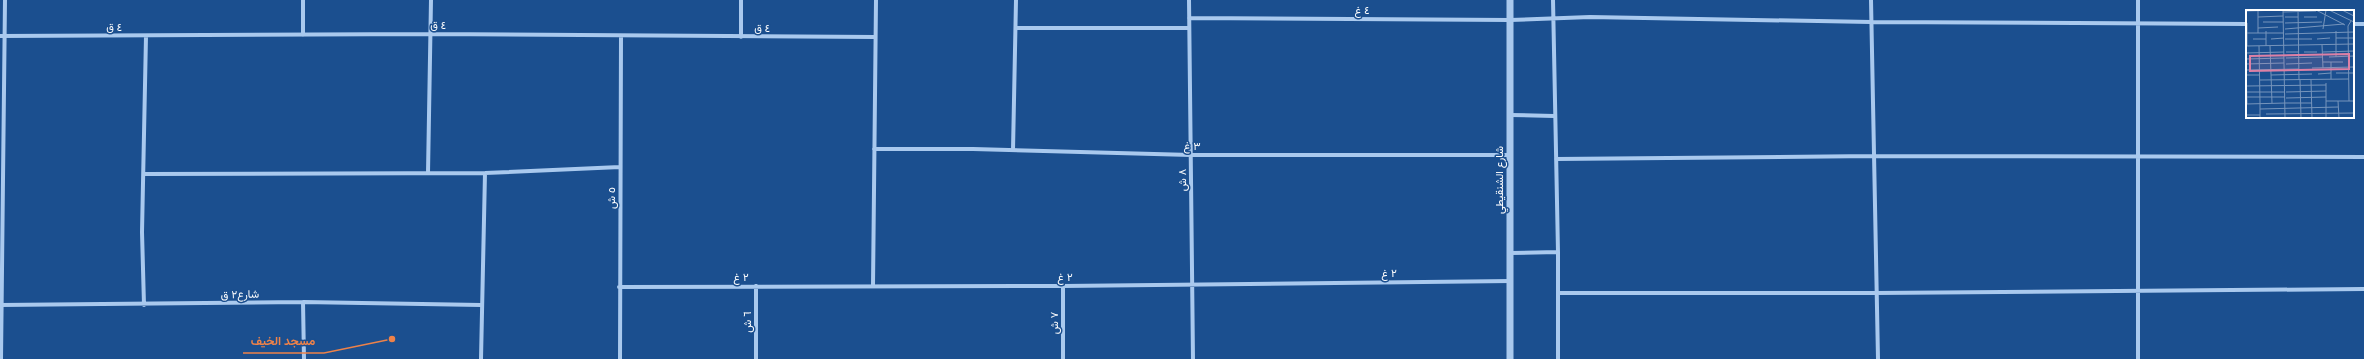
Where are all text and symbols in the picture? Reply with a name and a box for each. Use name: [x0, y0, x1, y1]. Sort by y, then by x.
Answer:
street label: ٤ غ: [1355, 3, 1369, 18]
inset map: [2246, 10, 2354, 118]
street label: ٤ ق: [430, 18, 446, 32]
street label: ٤ ق: [106, 20, 122, 34]
street label: ٤ ق: [754, 21, 770, 35]
street label: ٣ غ: [1183, 139, 1201, 154]
street label: شارع الشنقيطي: [1492, 146, 1509, 214]
street label: ٨ ش: [1175, 168, 1189, 191]
street label: ٥ ش: [604, 187, 618, 209]
street label: ٢ غ: [1381, 266, 1397, 281]
street label: ٢ غ: [733, 270, 749, 285]
street label: ٢ غ: [1057, 270, 1073, 285]
street label: شارع٢ ق: [221, 287, 260, 302]
street label: ٦ ش: [740, 311, 754, 333]
street label: ٧ ش: [1047, 311, 1061, 334]
callout: مسجد الخيف: [243, 329, 324, 353]
text: مسجد الخيف: [251, 333, 316, 349]

